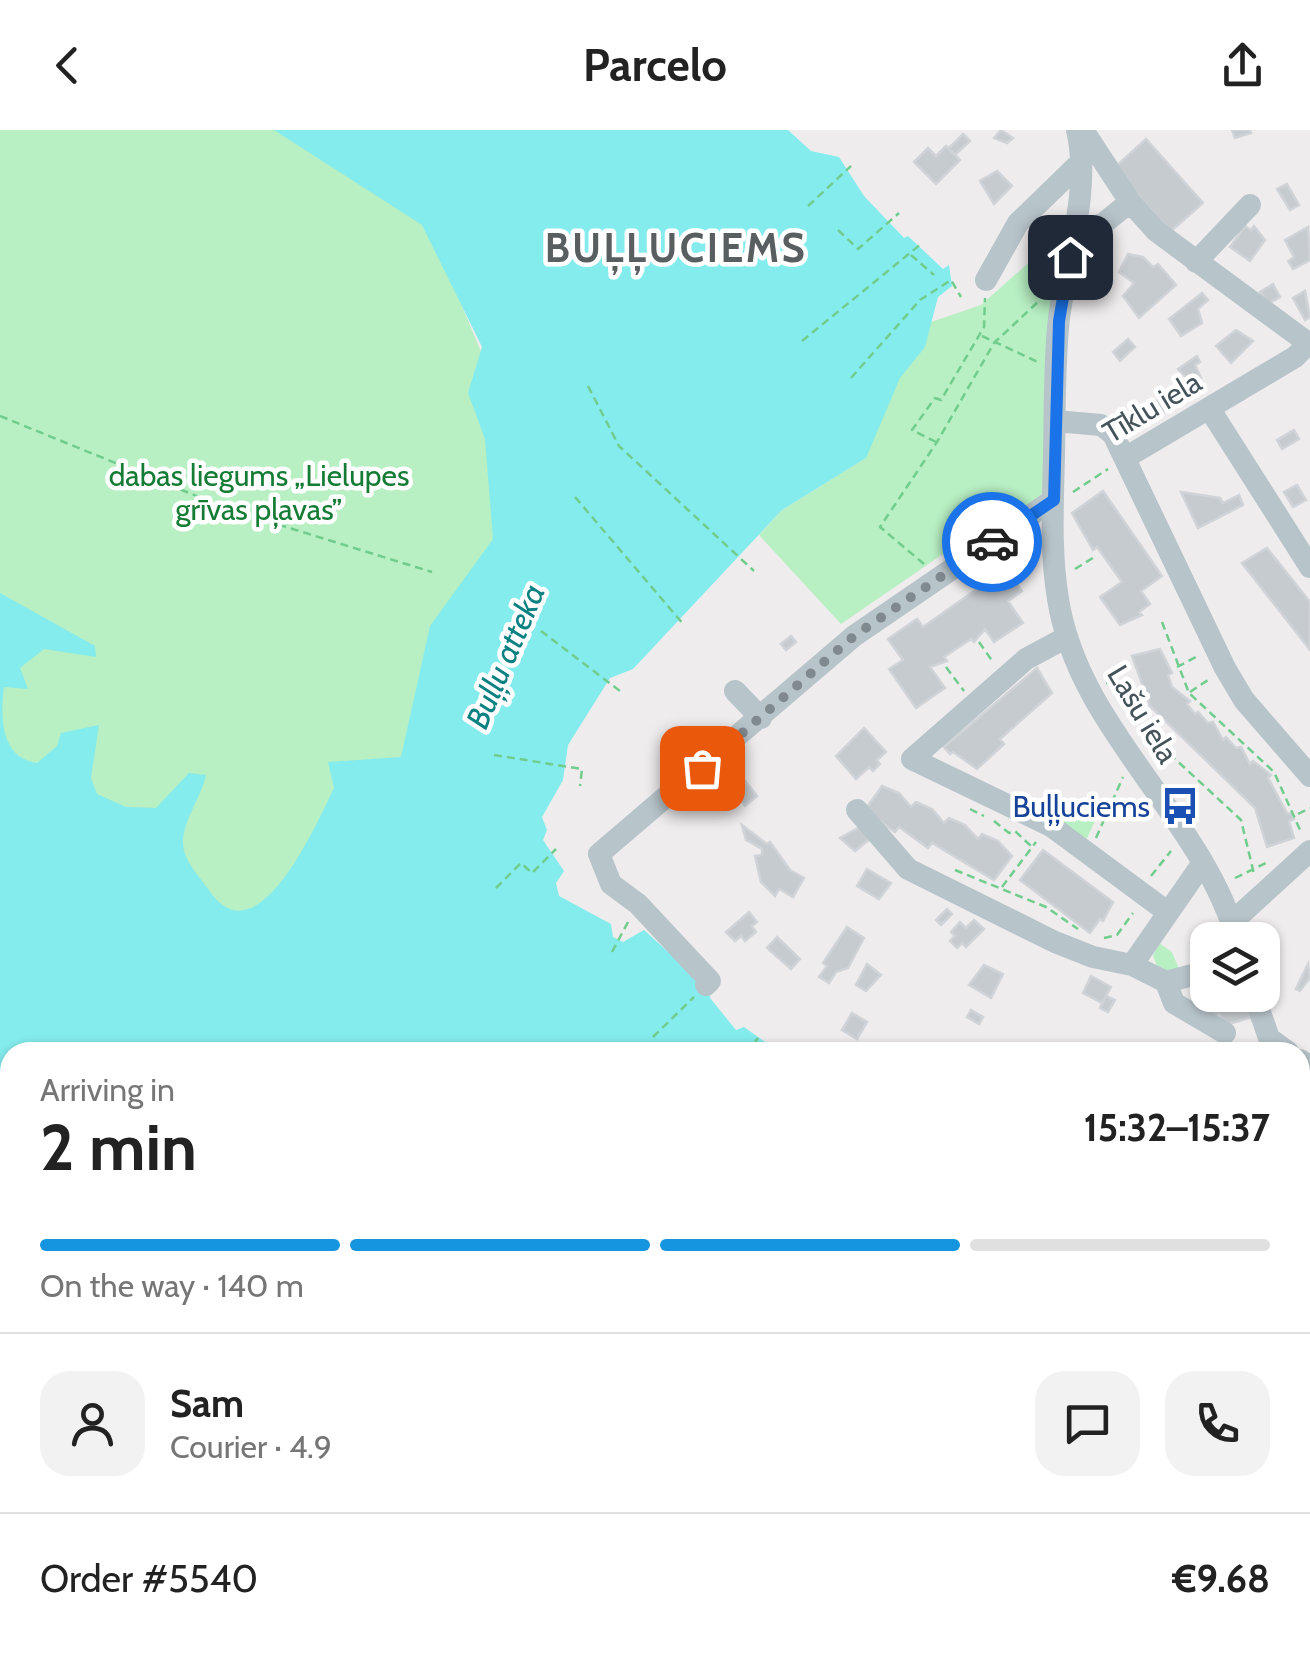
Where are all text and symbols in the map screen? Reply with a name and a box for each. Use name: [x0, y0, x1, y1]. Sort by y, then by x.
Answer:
icon: back: [40, 38, 95, 93]
text: Parcelo: [583, 38, 727, 92]
icon: share: [1215, 38, 1270, 93]
pin: [1028, 215, 1113, 300]
district label: BUĻĻUCIEMS: [545, 223, 807, 275]
icon: home: [1043, 230, 1098, 285]
street label: Tīklu iela: [1096, 363, 1209, 451]
park label: dabas liegums „Lielupes grīvas pļavas”: [109, 457, 409, 529]
courier: [942, 492, 1042, 592]
icon: car: [965, 515, 1020, 570]
water label: Buļļu atteka: [457, 578, 553, 734]
street label: Lašu iela: [1099, 658, 1187, 770]
pin: [660, 726, 745, 811]
icon: bag: [675, 741, 730, 796]
bus stop icon: Buļļuciems: [1159, 785, 1201, 827]
place label: Buļļuciems: [1013, 788, 1150, 826]
map controls: [1190, 922, 1280, 1012]
button: layers: [1190, 922, 1280, 1012]
text: Arriving in: [40, 1070, 175, 1109]
text: 15:32–15:37: [1084, 1104, 1270, 1151]
text: 2 min: [40, 1107, 197, 1186]
text: On the way · 140 m: [40, 1266, 304, 1305]
button: person: [40, 1371, 145, 1476]
button: chat: [1035, 1371, 1140, 1476]
button: phone: [1165, 1371, 1270, 1476]
text: Sam: [170, 1380, 244, 1427]
text: Courier · 4.9: [170, 1427, 332, 1466]
text: Order #5540: [40, 1555, 258, 1602]
text: €9.68: [1172, 1555, 1270, 1602]

